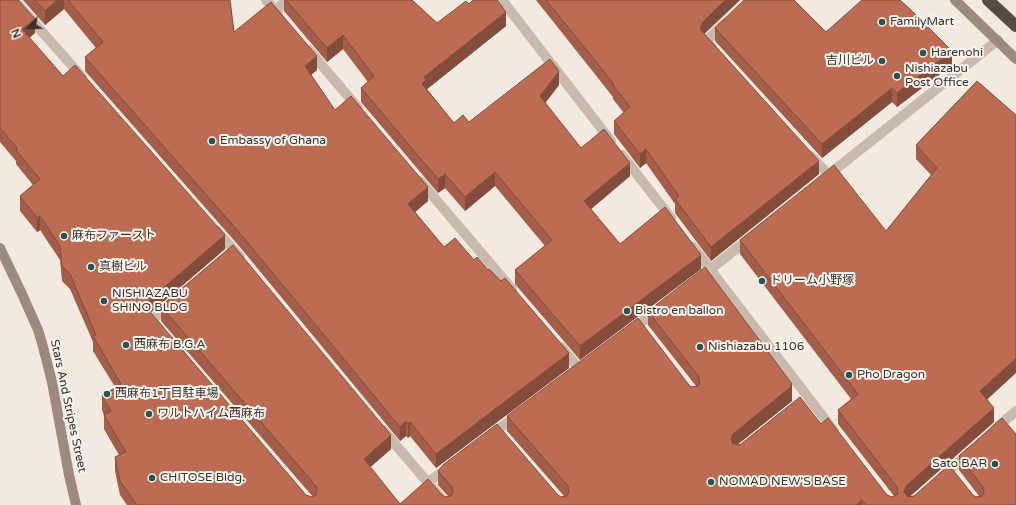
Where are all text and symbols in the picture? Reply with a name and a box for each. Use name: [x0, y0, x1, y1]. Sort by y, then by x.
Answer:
north arrow: [8, 8, 48, 48]
place label: FamilyMart: [890, 15, 954, 29]
marker: FamilyMart: [877, 17, 887, 27]
text: N: [9, 26, 24, 40]
place label: Harenohi: [931, 46, 983, 60]
marker: Harenohi: [918, 48, 928, 58]
place label: 吉川ビル: [826, 54, 874, 68]
marker: 吉川ビル: [877, 56, 887, 66]
place label: Nishiazabu Post Office: [905, 62, 969, 90]
marker: Nishiazabu Post Office: [892, 71, 902, 81]
place label: Embassy of Ghana: [220, 134, 326, 148]
marker: Embassy of Ghana: [207, 136, 217, 146]
place label: 麻布ファースト: [72, 229, 156, 243]
marker: 麻布ファースト: [59, 231, 69, 241]
place label: 真樹ビル: [99, 260, 147, 274]
marker: 真樹ビル: [86, 262, 96, 272]
place label: ドリーム小野塚: [770, 274, 854, 288]
marker: ドリーム小野塚: [757, 276, 767, 286]
place label: NISHIAZABU SHINO BLDG: [112, 287, 188, 315]
marker: NISHIAZABU SHINO BLDG: [99, 296, 109, 306]
place label: Bistro en ballon: [635, 304, 723, 318]
marker: Bistro en ballon: [622, 306, 632, 316]
street label: Stars And Stripes Street: [47, 338, 89, 474]
place label: 西麻布 B.G.A: [134, 338, 205, 352]
marker: 西麻布 B.G.A: [121, 340, 131, 350]
place label: Nishiazabu 1106: [708, 340, 804, 354]
marker: Nishiazabu 1106: [695, 342, 705, 352]
place label: Pho Dragon: [857, 368, 925, 382]
marker: Pho Dragon: [844, 370, 854, 380]
place label: 西麻布1丁目駐車場: [115, 387, 219, 401]
marker: 西麻布1丁目駐車場: [102, 389, 112, 399]
place label: ワルトハイム西麻布: [157, 407, 265, 421]
marker: ワルトハイム西麻布: [144, 409, 154, 419]
place label: Sato BAR: [932, 457, 987, 471]
marker: Sato BAR: [990, 459, 1000, 469]
place label: CHITOSE Bldg.: [160, 471, 245, 485]
marker: CHITOSE Bldg.: [147, 473, 157, 483]
place label: NOMAD NEW'S BASE: [719, 475, 846, 489]
marker: NOMAD NEW'S BASE: [706, 477, 716, 487]

